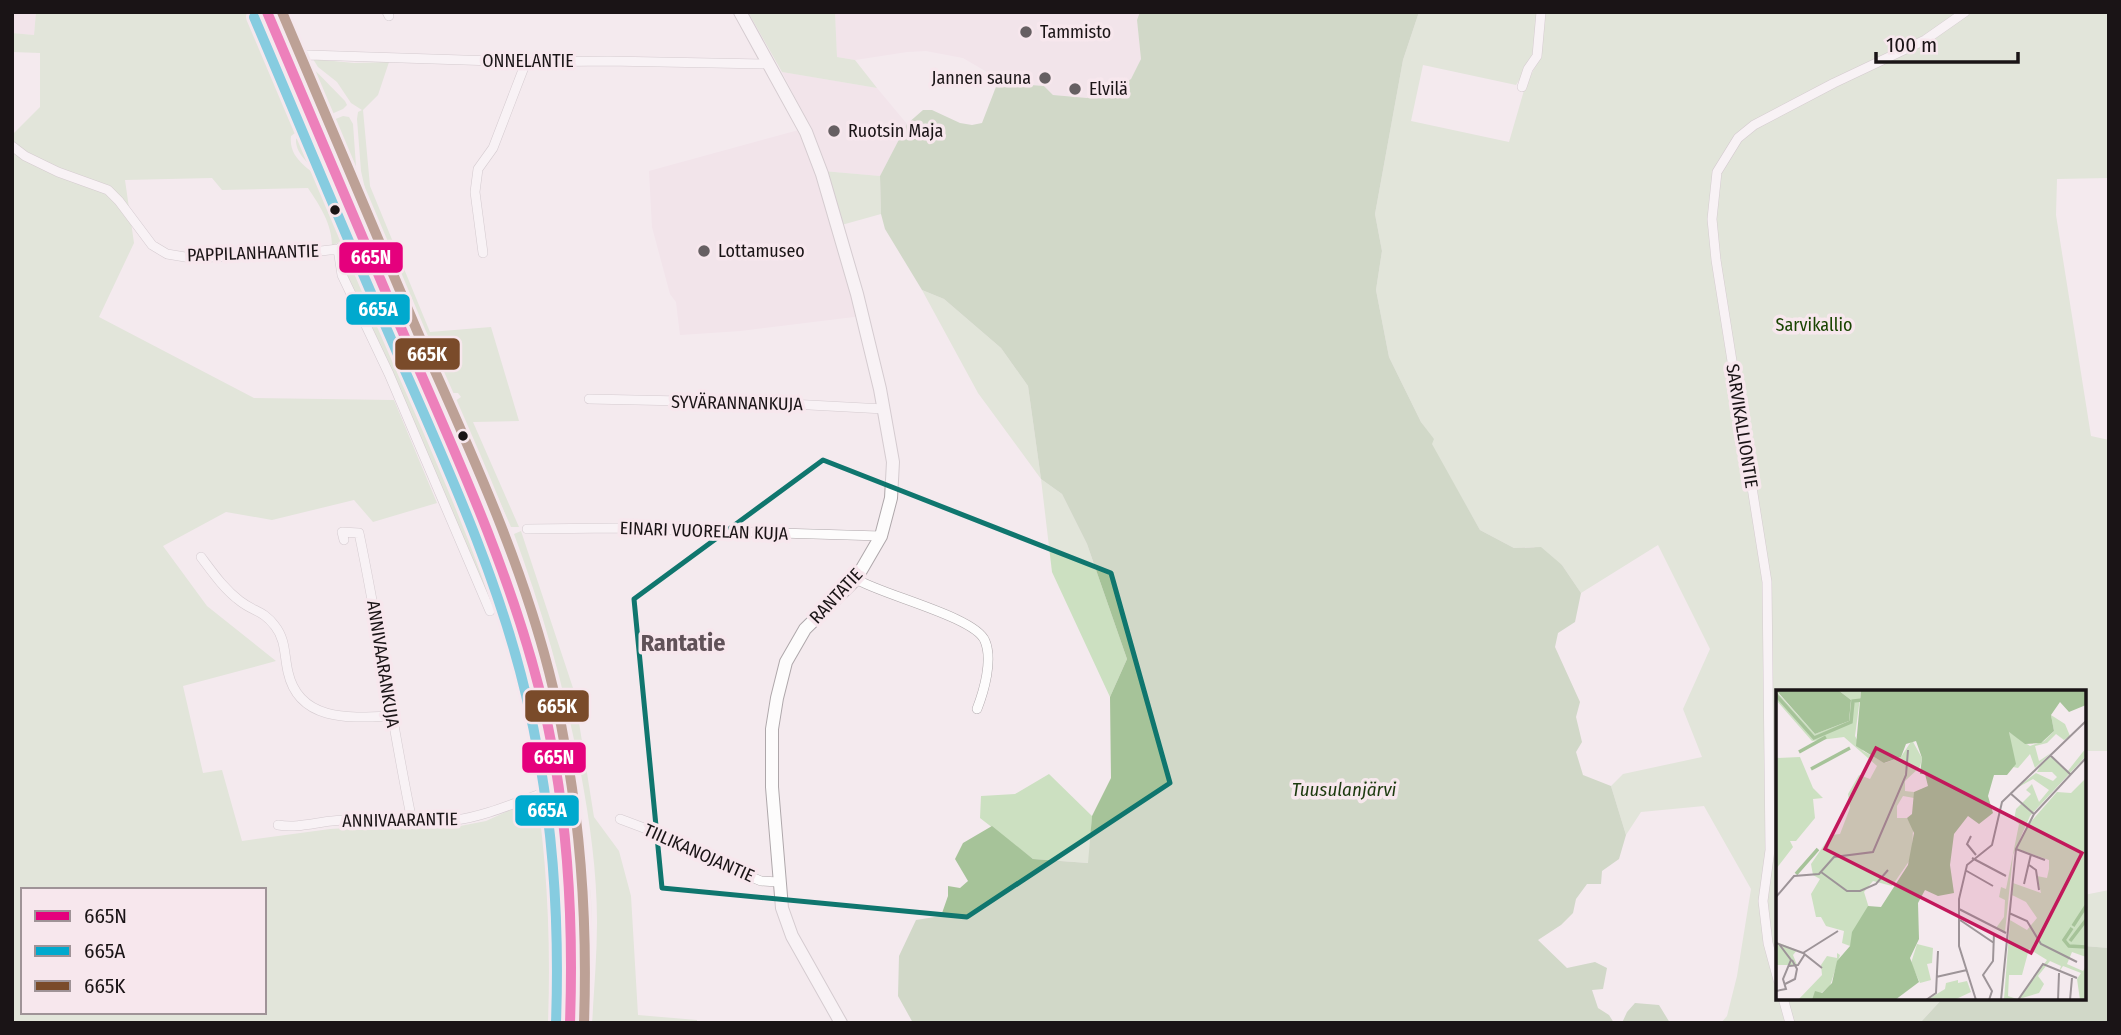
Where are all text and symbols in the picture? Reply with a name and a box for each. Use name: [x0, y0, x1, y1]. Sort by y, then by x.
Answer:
place label: Tammisto: [1040, 21, 1111, 43]
scale bar: [1876, 21, 2018, 65]
marker: Tammisto: [1018, 24, 1034, 40]
text: 100 m: [1886, 32, 1937, 58]
street label: ONNELANTIE: [482, 50, 574, 72]
place label: Jannen sauna: [932, 67, 1031, 89]
marker: Jannen sauna: [1037, 70, 1053, 86]
place label: Elvilä: [1089, 78, 1128, 100]
marker: Elvilä: [1067, 81, 1083, 97]
place label: Ruotsin Maja: [848, 120, 943, 142]
marker: Ruotsin Maja: [826, 123, 842, 139]
unlabelled marker: [328, 203, 342, 217]
street label: PAPPILANHAANTIE: [187, 240, 319, 266]
place label: Lottamuseo: [718, 240, 805, 262]
line badge: 665N: [338, 241, 404, 274]
marker: Lottamuseo: [696, 243, 712, 259]
text: 665N: [351, 246, 391, 269]
line badge: 665A: [345, 293, 411, 326]
text: 665A: [358, 298, 398, 321]
park label: Sarvikallio: [1776, 314, 1852, 336]
line badge: 665K: [394, 337, 461, 371]
text: 665K: [407, 343, 448, 366]
street label: SARVIKALLIONTIE: [1721, 362, 1763, 490]
street label: SYVÄRANNANKUJA: [671, 391, 804, 415]
unlabelled marker: [456, 429, 470, 443]
street label: EINARI VUORELAN KUJA: [619, 517, 789, 545]
street label: RANTATIE: [805, 564, 867, 628]
street label: ANNIVAARANKUJA: [362, 599, 404, 730]
district label: Rantatie: [641, 629, 725, 657]
line badge: 665K: [524, 689, 590, 723]
inset map: [1776, 690, 2086, 1000]
text: 665K: [537, 695, 578, 718]
line badge: 665N: [521, 741, 587, 774]
text: 665N: [534, 746, 574, 769]
water label: Tuusulanjärvi: [1292, 778, 1397, 801]
line badge: 665A: [514, 794, 580, 827]
text: 665A: [527, 799, 567, 822]
street label: ANNIVAARANTIE: [342, 808, 458, 832]
street label: TIILIKANOJANTIE: [640, 819, 758, 887]
legend: [21, 888, 266, 1014]
text: 665N: [84, 903, 127, 929]
text: 665A: [84, 938, 125, 964]
text: 665K: [84, 973, 126, 999]

